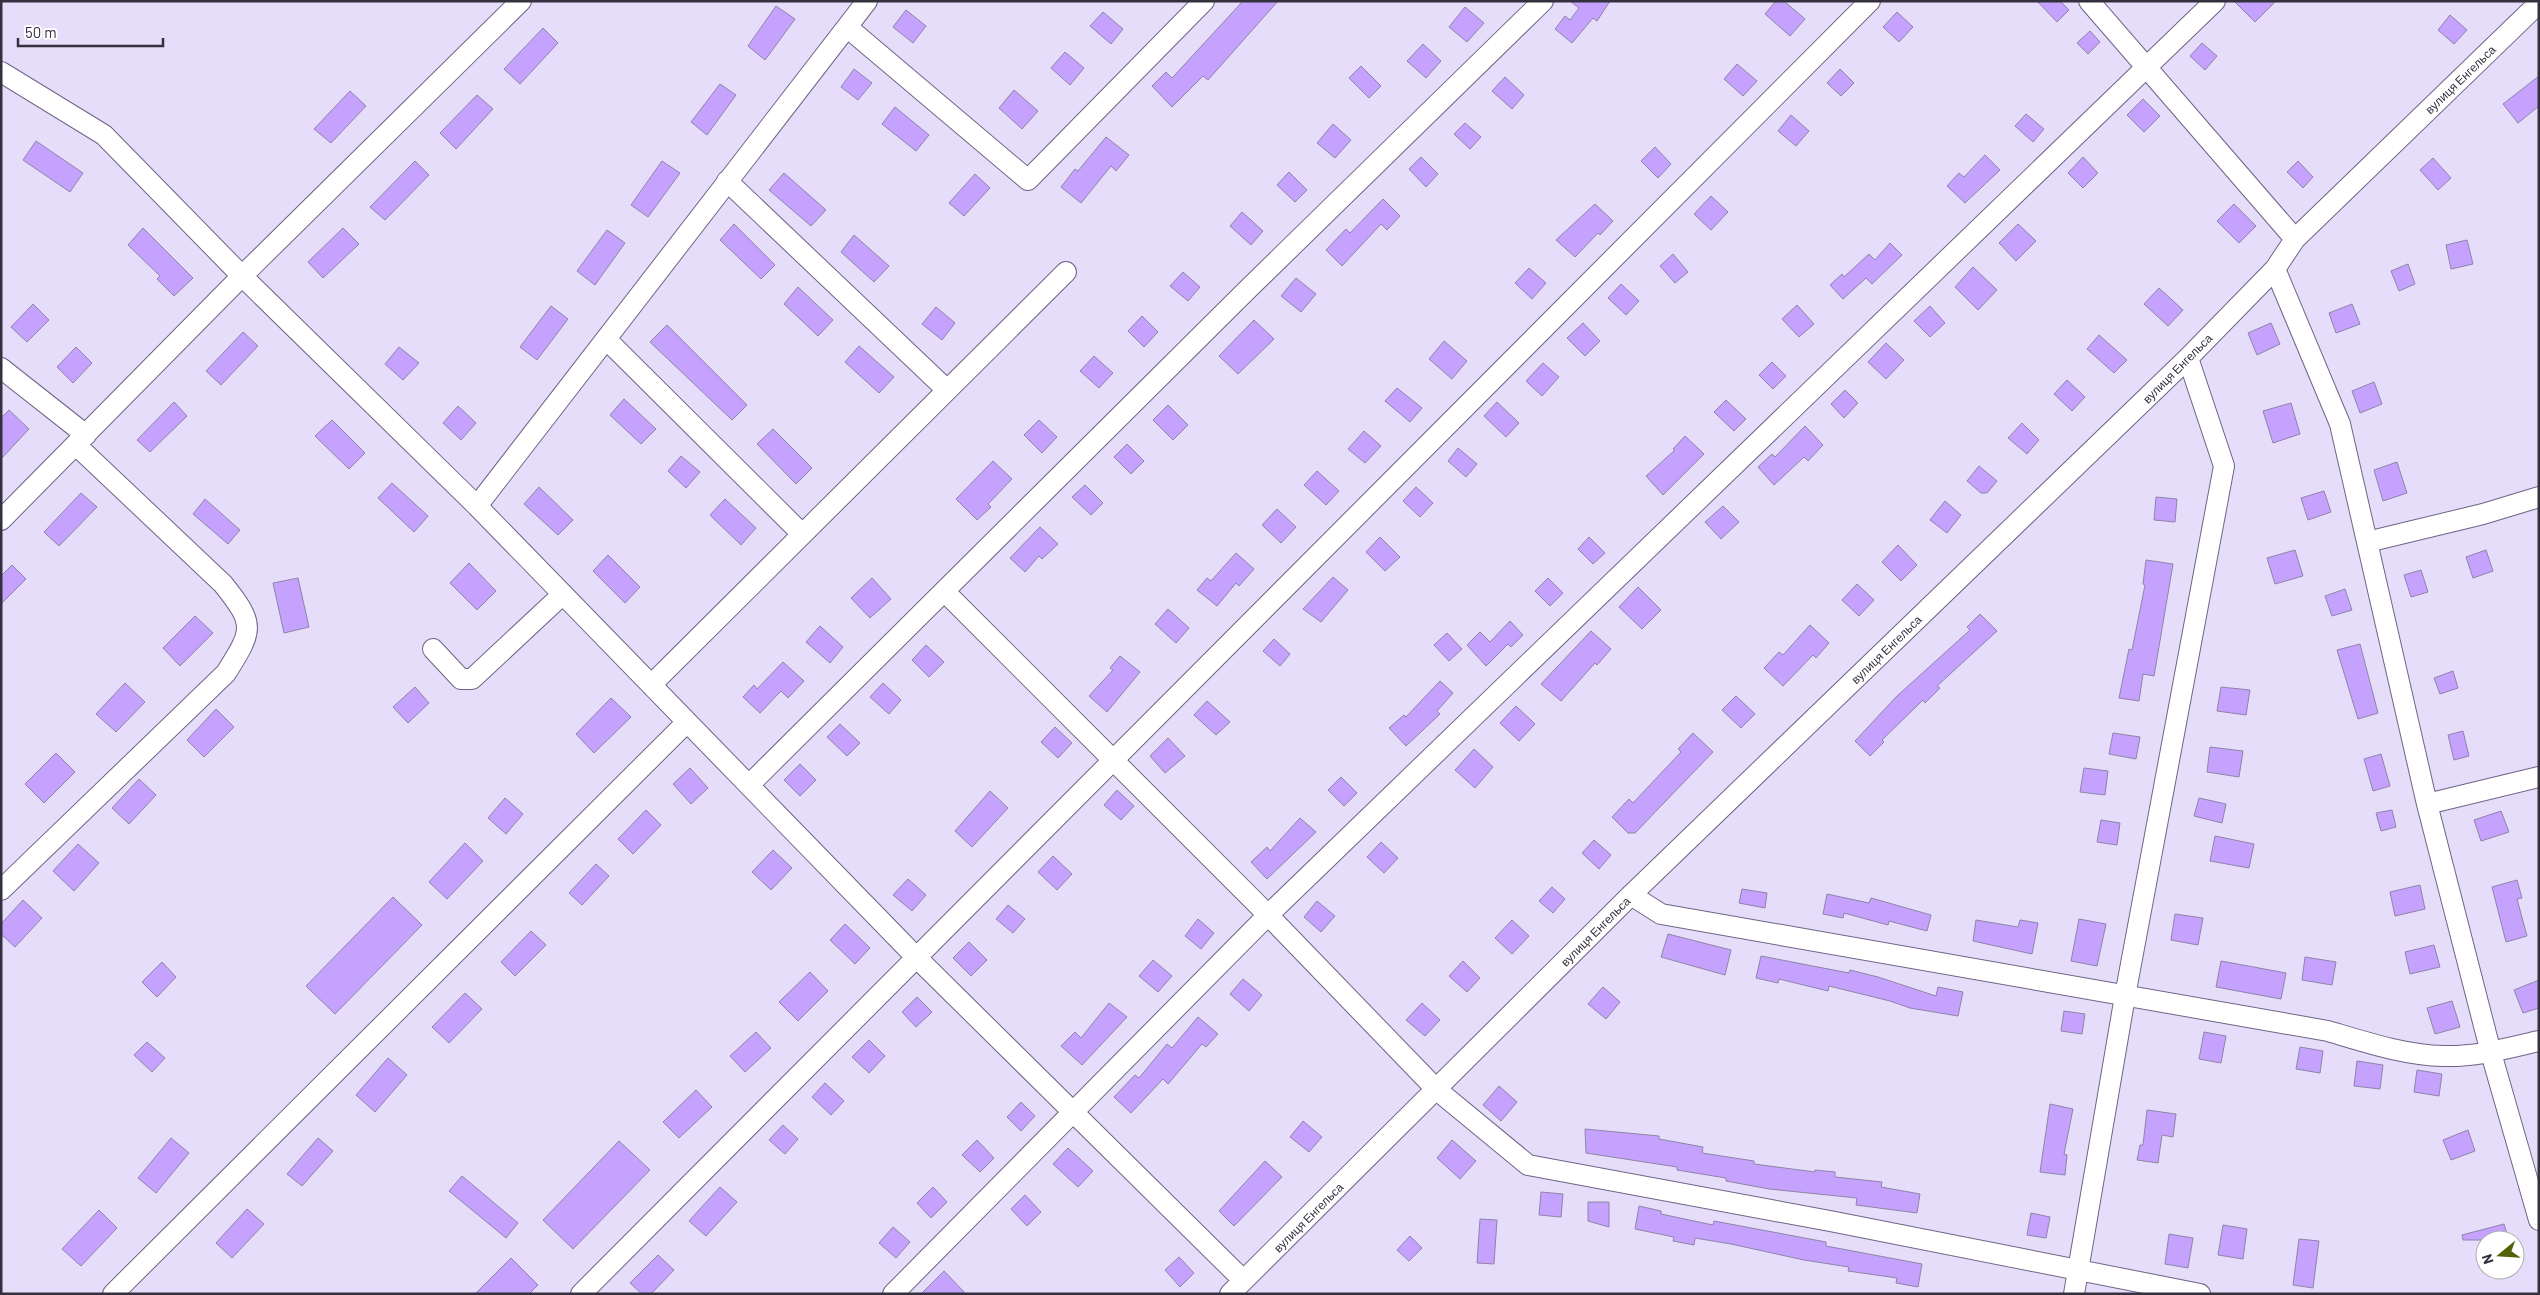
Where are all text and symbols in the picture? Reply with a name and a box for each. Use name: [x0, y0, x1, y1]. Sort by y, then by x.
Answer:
scale bar: [18, 15, 162, 47]
text: 50 m: [25, 23, 57, 41]
street label: вулиця Енгельса: [2422, 42, 2499, 117]
street label: вулиця Енгельса: [2139, 330, 2216, 406]
street label: вулиця Енгельса: [1848, 612, 1925, 687]
street label: вулиця Енгельса: [1557, 893, 1634, 969]
street label: вулиця Енгельса: [1270, 1179, 1347, 1255]
north arrow: [2475, 1230, 2525, 1280]
text: N: [2478, 1252, 2497, 1266]

